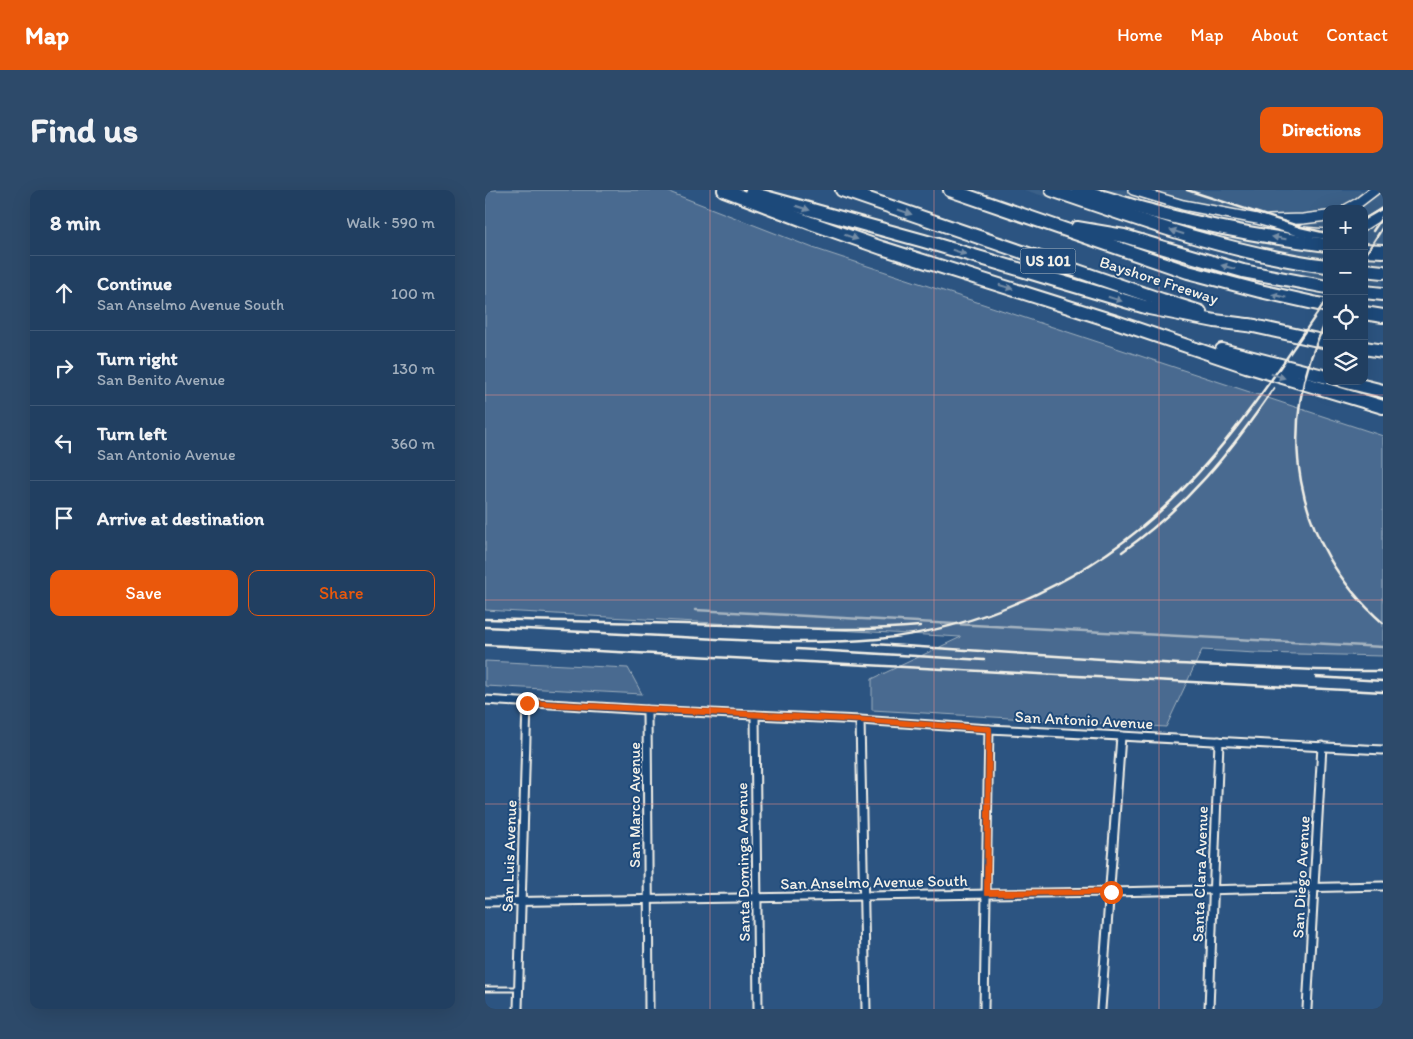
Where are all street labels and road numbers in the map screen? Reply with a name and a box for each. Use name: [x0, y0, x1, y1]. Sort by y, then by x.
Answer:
road number: US 101: [1021, 248, 1075, 274]
street label: Bayshore Freeway: [1097, 252, 1221, 308]
street label: San Antonio Avenue: [1014, 707, 1154, 733]
street label: San Marco Avenue: [625, 742, 644, 868]
street label: Santa Dominga Avenue: [732, 782, 754, 942]
street label: San Luis Avenue: [498, 799, 520, 912]
street label: Santa Clara Avenue: [1188, 806, 1212, 942]
street label: San Diego Avenue: [1288, 815, 1314, 939]
street label: San Anselmo Avenue South: [780, 871, 968, 893]

